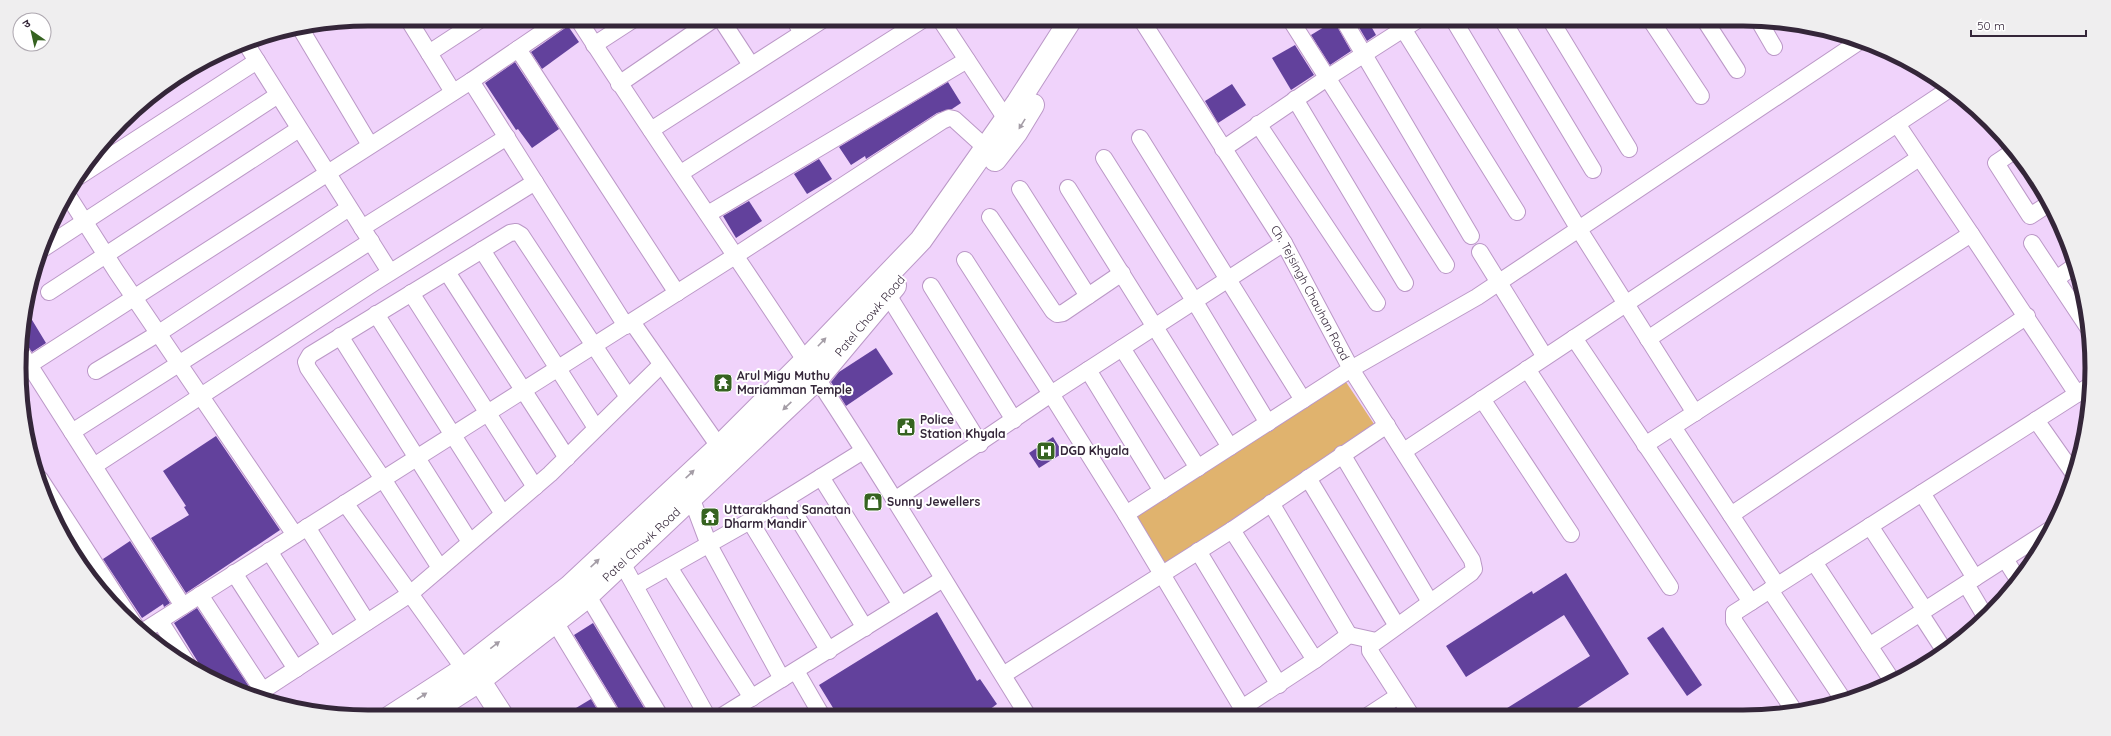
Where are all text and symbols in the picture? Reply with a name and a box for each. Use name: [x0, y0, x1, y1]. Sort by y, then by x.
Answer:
north arrow: [12, 12, 52, 52]
scale bar: [1971, 12, 2086, 38]
text: उ: [20, 16, 33, 31]
text: 50 m: [1977, 18, 2005, 33]
one-way arrow: [1018, 118, 1025, 129]
street label: Ch. Tejsingh Chauhan Road: [1268, 222, 1353, 363]
street label: Patel Chowk Road: [831, 272, 908, 359]
one-way arrow: [818, 337, 827, 347]
place label: Arul Migu Muthu Mariamman Temple: [737, 368, 852, 397]
temple icon: Arul Migu Muthu Mariamman Temple: [712, 372, 734, 394]
one-way arrow: [782, 402, 792, 411]
place label: Police Station Khyala: [920, 412, 1006, 441]
public building icon: Police Station Khyala: [895, 416, 917, 438]
hospital icon: DGD Khyala: [1035, 440, 1057, 462]
place label: DGD Khyala: [1060, 443, 1129, 458]
one-way arrow: [685, 469, 695, 479]
shop icon: Sunny Jewellers: [862, 491, 884, 513]
place label: Sunny Jewellers: [887, 494, 981, 509]
place label: Uttarakhand Sanatan Dharm Mandir: [724, 502, 851, 531]
street label: Patel Chowk Road: [599, 504, 683, 585]
temple icon: Uttarakhand Sanatan Dharm Mandir: [699, 506, 721, 528]
one-way arrow: [590, 558, 600, 568]
one-way arrow: [489, 641, 500, 649]
one-way arrow: [417, 692, 428, 699]

